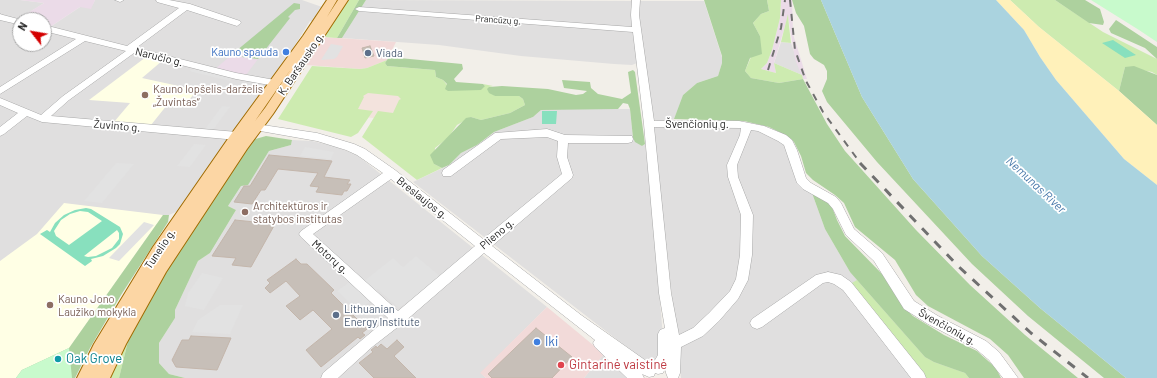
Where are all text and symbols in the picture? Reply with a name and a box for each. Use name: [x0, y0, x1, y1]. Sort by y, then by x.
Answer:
north arrow: [12, 12, 52, 52]
street label: Prancūzų g.: [475, 13, 521, 27]
text: N: [15, 20, 30, 33]
street label: K. Baršausko g.: [275, 30, 327, 98]
street label: Naručio g.: [134, 45, 184, 69]
place label: Kauno spauda: [211, 45, 278, 59]
place label: Viada: [376, 46, 403, 60]
marker: Kauno spauda: [281, 47, 291, 57]
marker: Viada: [363, 48, 373, 58]
place label: Kauno lopšelis-darželis „Žuvintas“: [153, 82, 263, 108]
marker: Kauno lopšelis-darželis „Žuvintas“: [140, 90, 150, 100]
street label: Žuvinto g.: [93, 117, 141, 135]
street label: Švenčionių g.: [665, 117, 729, 131]
water label: Nemunas River: [1003, 154, 1069, 216]
street label: Breslaujos g.: [394, 174, 450, 222]
place label: Architektūros ir statybos institutas: [253, 199, 342, 225]
marker: Architektūros ir statybos institutas: [240, 207, 250, 217]
street label: Plieno g.: [477, 216, 517, 252]
street label: Tunelio g.: [142, 226, 178, 272]
street label: Motorų g.: [309, 237, 351, 277]
place label: Kauno Jono Laužiko mokykla: [58, 292, 136, 318]
marker: Kauno Jono Laužiko mokykla: [45, 300, 55, 310]
place label: Lithuanian Energy Institute: [344, 302, 420, 328]
street label: Švenčionių g.: [916, 306, 978, 348]
marker: Lithuanian Energy Institute: [331, 310, 341, 320]
place label: Iki: [545, 334, 558, 350]
marker: Iki: [532, 337, 542, 347]
place label: Oak Grove: [66, 351, 122, 367]
marker: Oak Grove: [53, 354, 63, 364]
place label: Gintarinė vaistinė: [569, 357, 667, 373]
marker: Gintarinė vaistinė: [556, 360, 566, 370]

